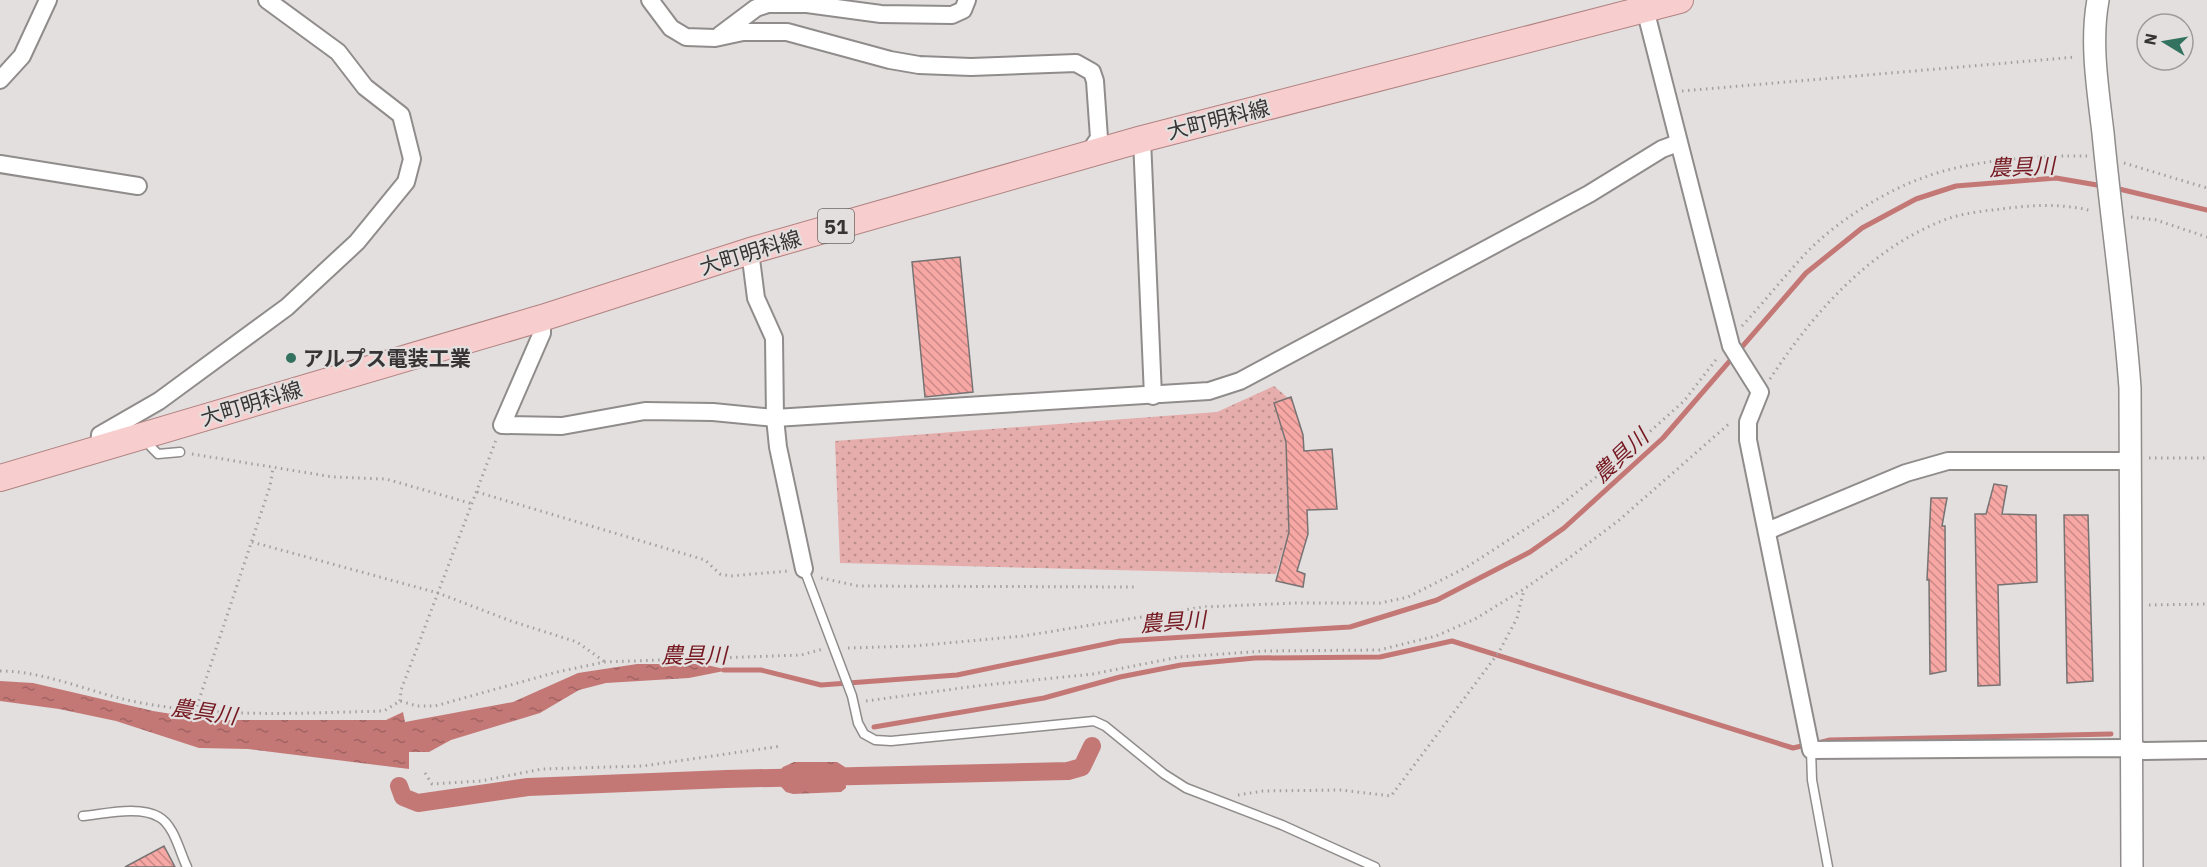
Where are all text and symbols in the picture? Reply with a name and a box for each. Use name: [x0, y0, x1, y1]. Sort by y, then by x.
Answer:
north arrow: [2135, 12, 2195, 72]
text: N: [2139, 32, 2161, 47]
street label: 大町明科線: [1164, 93, 1272, 145]
water label: 農具川: [1989, 150, 2057, 182]
road number: 51: [818, 209, 854, 243]
street label: 大町明科線: [696, 223, 804, 281]
place label: アルプス電装工業: [303, 344, 471, 372]
marker: アルプス電装工業: [284, 351, 298, 365]
street label: 大町明科線: [197, 374, 305, 432]
water label: 農具川: [1586, 421, 1655, 488]
water label: 農具川: [1139, 604, 1209, 638]
water label: 農具川: [661, 640, 729, 669]
water label: 農具川: [169, 692, 241, 730]

